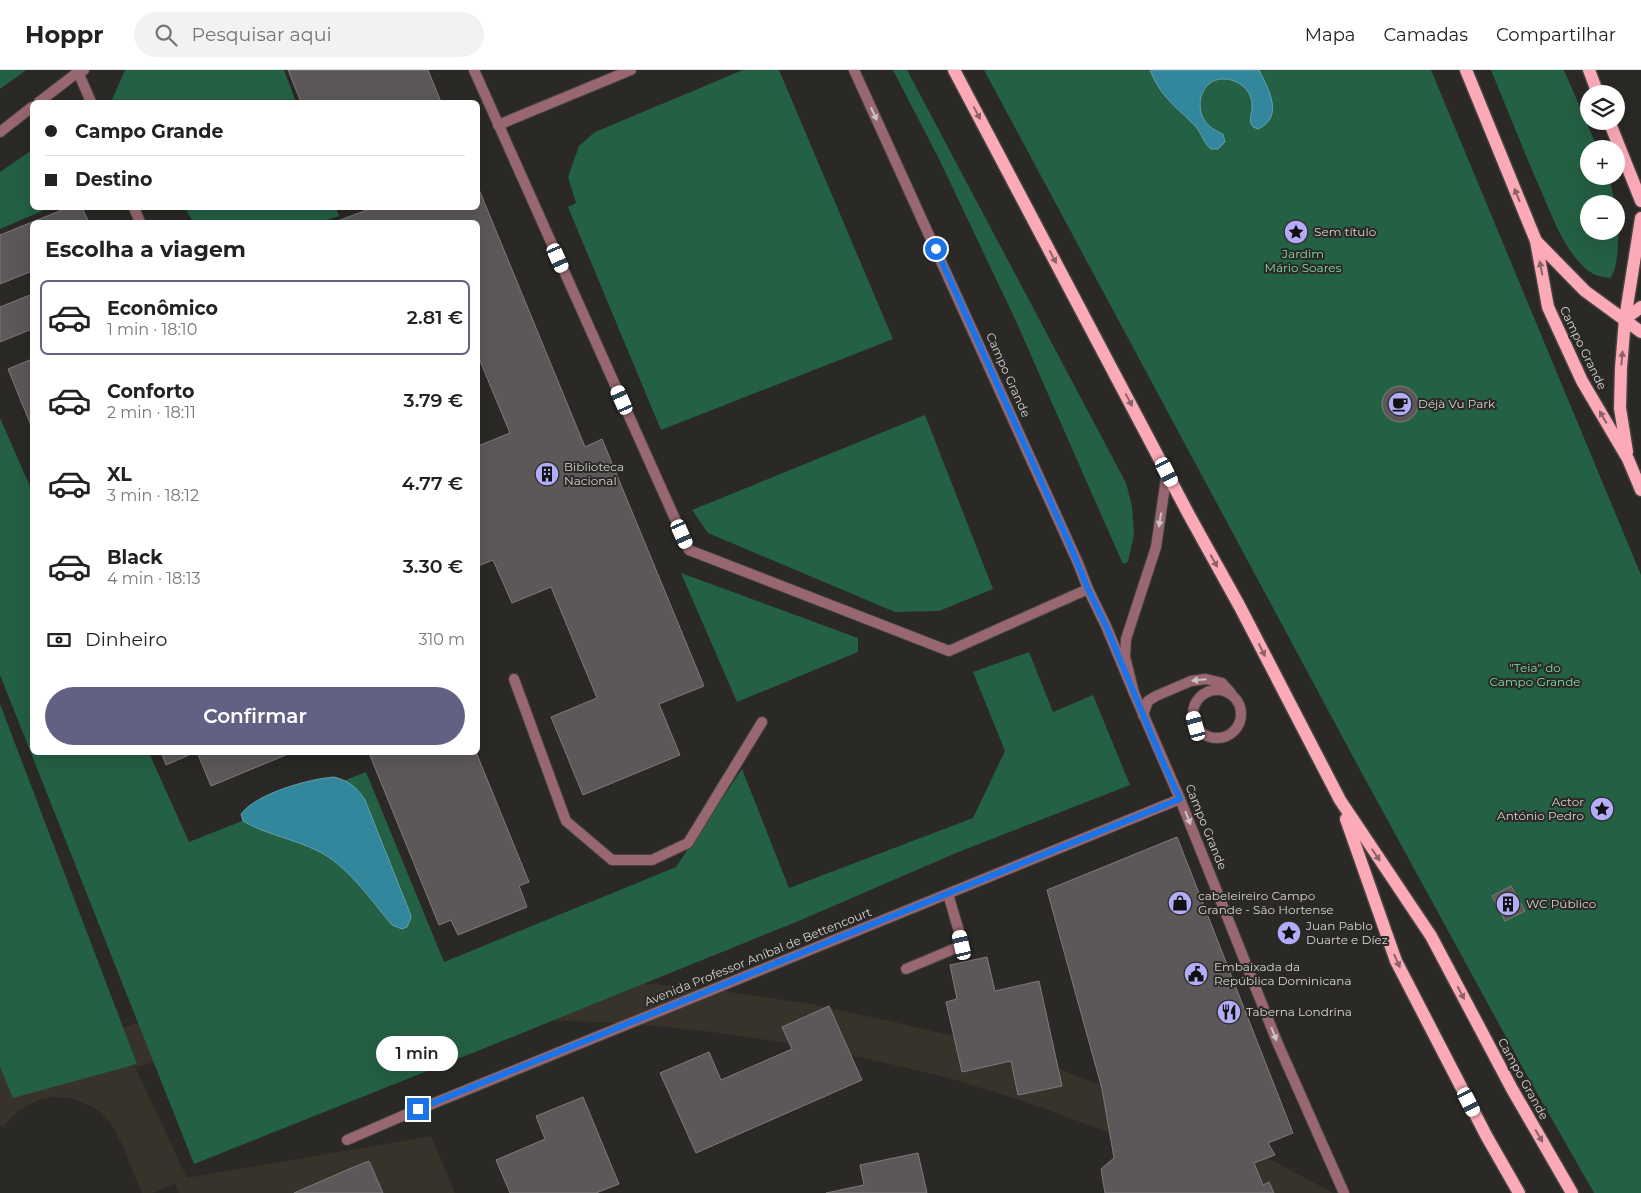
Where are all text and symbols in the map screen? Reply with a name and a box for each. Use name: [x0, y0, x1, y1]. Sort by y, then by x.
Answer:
search box: [134, 12, 484, 57]
text: Hoppr: [25, 20, 104, 49]
icon: search: [152, 21, 180, 49]
text: Pesquisar aqui: [192, 23, 332, 46]
text: Mapa: [1305, 24, 1355, 46]
text: Camadas: [1383, 24, 1468, 46]
text: Compartilhar: [1496, 24, 1616, 46]
map controls: [1580, 85, 1625, 240]
button: layers: [1580, 85, 1625, 130]
one-way arrow: [973, 106, 981, 120]
one-way arrow: [870, 107, 878, 121]
text: Campo Grande: [75, 120, 223, 143]
button: +: [1580, 140, 1625, 185]
text: Destino: [75, 168, 152, 191]
one-way arrow: [1513, 188, 1521, 203]
button: −: [1580, 195, 1625, 240]
place icon: Sem título: [1283, 219, 1309, 245]
place label: Sem título: [1314, 224, 1376, 239]
text: Escolha a viagem: [45, 236, 246, 263]
route start: [925, 238, 947, 260]
car: [545, 241, 570, 275]
park label: Jardim Mário Soares: [1265, 246, 1342, 275]
one-way arrow: [1049, 249, 1057, 264]
one-way arrow: [1537, 261, 1545, 276]
icon: car: [47, 295, 92, 340]
text: Econômico: [107, 297, 218, 320]
street label: Campo Grande: [1557, 303, 1610, 392]
text: 2.81 €: [407, 306, 463, 329]
text: 1 min · 18:10: [107, 320, 197, 339]
street label: Campo Grande: [983, 330, 1034, 420]
one-way arrow: [1618, 350, 1626, 366]
icon: car: [47, 378, 92, 423]
text: Conforto: [107, 380, 195, 403]
car: [609, 383, 634, 417]
text: 3.79 €: [404, 389, 463, 412]
cafe icon: Déjà Vu Park: [1387, 391, 1413, 417]
one-way arrow: [1125, 393, 1133, 408]
place label: Déjà Vu Park: [1418, 396, 1496, 411]
text: 2 min · 18:11: [107, 403, 196, 422]
one-way arrow: [1599, 410, 1608, 424]
car: [1153, 455, 1180, 489]
place label: Biblioteca Nacional: [564, 459, 624, 488]
icon: car: [47, 461, 92, 506]
building icon: Biblioteca Nacional: [534, 461, 560, 487]
text: XL: [107, 463, 132, 486]
text: 4.77 €: [402, 472, 463, 495]
text: 3 min · 18:12: [107, 486, 199, 505]
one-way arrow: [1155, 513, 1163, 529]
car: [669, 517, 694, 551]
icon: car: [47, 544, 92, 589]
text: Black: [107, 546, 163, 569]
text: 3.30 €: [403, 555, 463, 578]
one-way arrow: [1210, 555, 1219, 568]
text: 4 min · 18:13: [107, 569, 200, 588]
icon: cash: [45, 626, 73, 654]
text: Dinheiro: [85, 628, 167, 651]
text: 310 m: [418, 630, 465, 649]
one-way arrow: [1258, 643, 1266, 658]
park label: "Teia" do Campo Grande: [1489, 660, 1581, 689]
one-way arrow: [1191, 676, 1207, 684]
button: Confirmar: [45, 687, 465, 745]
car: [1184, 710, 1207, 742]
street label: Campo Grande: [1182, 782, 1231, 872]
place label: Actor António Pedro: [1497, 794, 1584, 823]
place icon: Actor António Pedro: [1589, 796, 1615, 822]
one-way arrow: [1185, 810, 1192, 825]
one-way arrow: [1372, 848, 1381, 862]
place label: cabeleireiro Campo Grande - São Hortense: [1198, 888, 1334, 917]
shop icon: cabeleireiro Campo Grande - São Hortense: [1167, 890, 1193, 916]
building icon: WC Público: [1495, 891, 1521, 917]
place label: WC Público: [1526, 896, 1596, 911]
street label: Avenida Professor Aníbal de Bettencourt: [642, 904, 874, 1009]
place label: Juan Pablo Duarte e Díez: [1305, 918, 1388, 947]
place icon: Juan Pablo Duarte e Díez: [1276, 920, 1302, 946]
car: [951, 929, 972, 961]
one-way arrow: [1393, 954, 1401, 968]
place label: Embaixada da República Dominicana: [1214, 959, 1351, 988]
public building icon: Embaixada da República Dominicana: [1183, 961, 1209, 987]
one-way arrow: [1457, 986, 1465, 1001]
restaurant icon: Taberna Londrina: [1216, 999, 1242, 1025]
place label: Taberna Londrina: [1246, 1004, 1352, 1019]
one-way arrow: [1271, 1026, 1278, 1041]
street label: Campo Grande: [1495, 1035, 1552, 1122]
callout: 1 min: [377, 1036, 459, 1072]
text: 1 min: [396, 1044, 438, 1063]
car: [1455, 1085, 1482, 1119]
route end: [407, 1098, 429, 1120]
one-way arrow: [1534, 1129, 1543, 1143]

